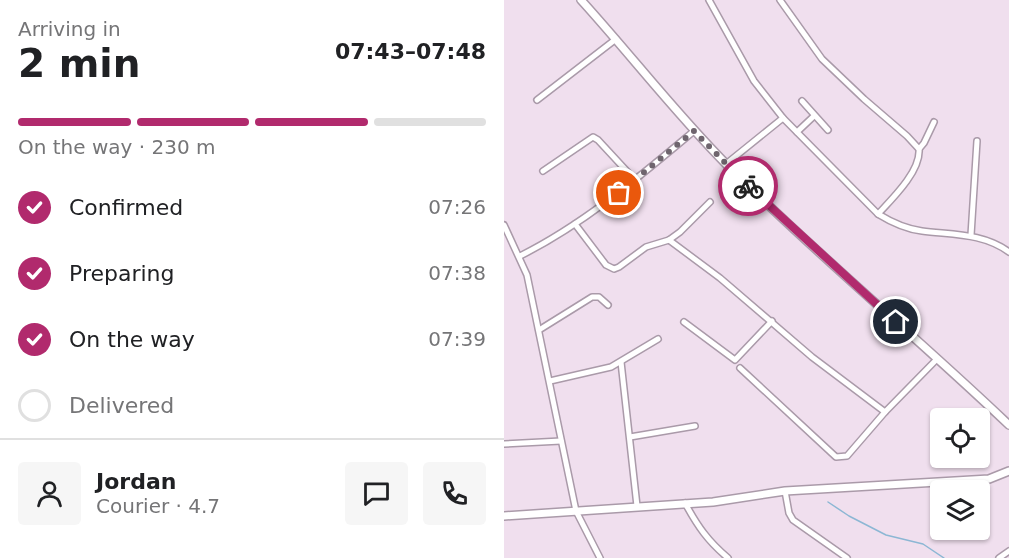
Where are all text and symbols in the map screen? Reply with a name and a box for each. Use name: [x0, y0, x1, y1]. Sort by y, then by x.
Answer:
text: Arriving in: [18, 17, 121, 41]
text: 07:43–07:48: [335, 39, 486, 64]
text: 2 min: [18, 41, 140, 86]
text: On the way · 230 m: [18, 135, 216, 159]
courier: [718, 156, 778, 216]
pin: [593, 167, 644, 218]
icon: bike: [732, 170, 765, 203]
icon: bag: [602, 176, 635, 209]
icon: check: [18, 191, 51, 224]
text: Confirmed: [69, 195, 183, 220]
text: 07:26: [428, 195, 486, 219]
icon: check: [18, 257, 51, 290]
text: Preparing: [69, 261, 175, 286]
text: 07:38: [428, 261, 486, 285]
pin: [870, 296, 921, 347]
icon: home: [879, 305, 912, 338]
icon: check: [18, 323, 51, 356]
text: On the way: [69, 327, 195, 352]
text: 07:39: [428, 327, 486, 351]
text: Delivered: [69, 393, 174, 418]
map controls: [930, 408, 990, 540]
button: locate: [930, 408, 990, 468]
button: person: [18, 462, 81, 525]
button: chat: [345, 462, 408, 525]
button: phone: [423, 462, 486, 525]
text: Jordan: [96, 469, 176, 494]
button: layers: [930, 480, 990, 540]
text: Courier · 4.7: [96, 494, 220, 518]

